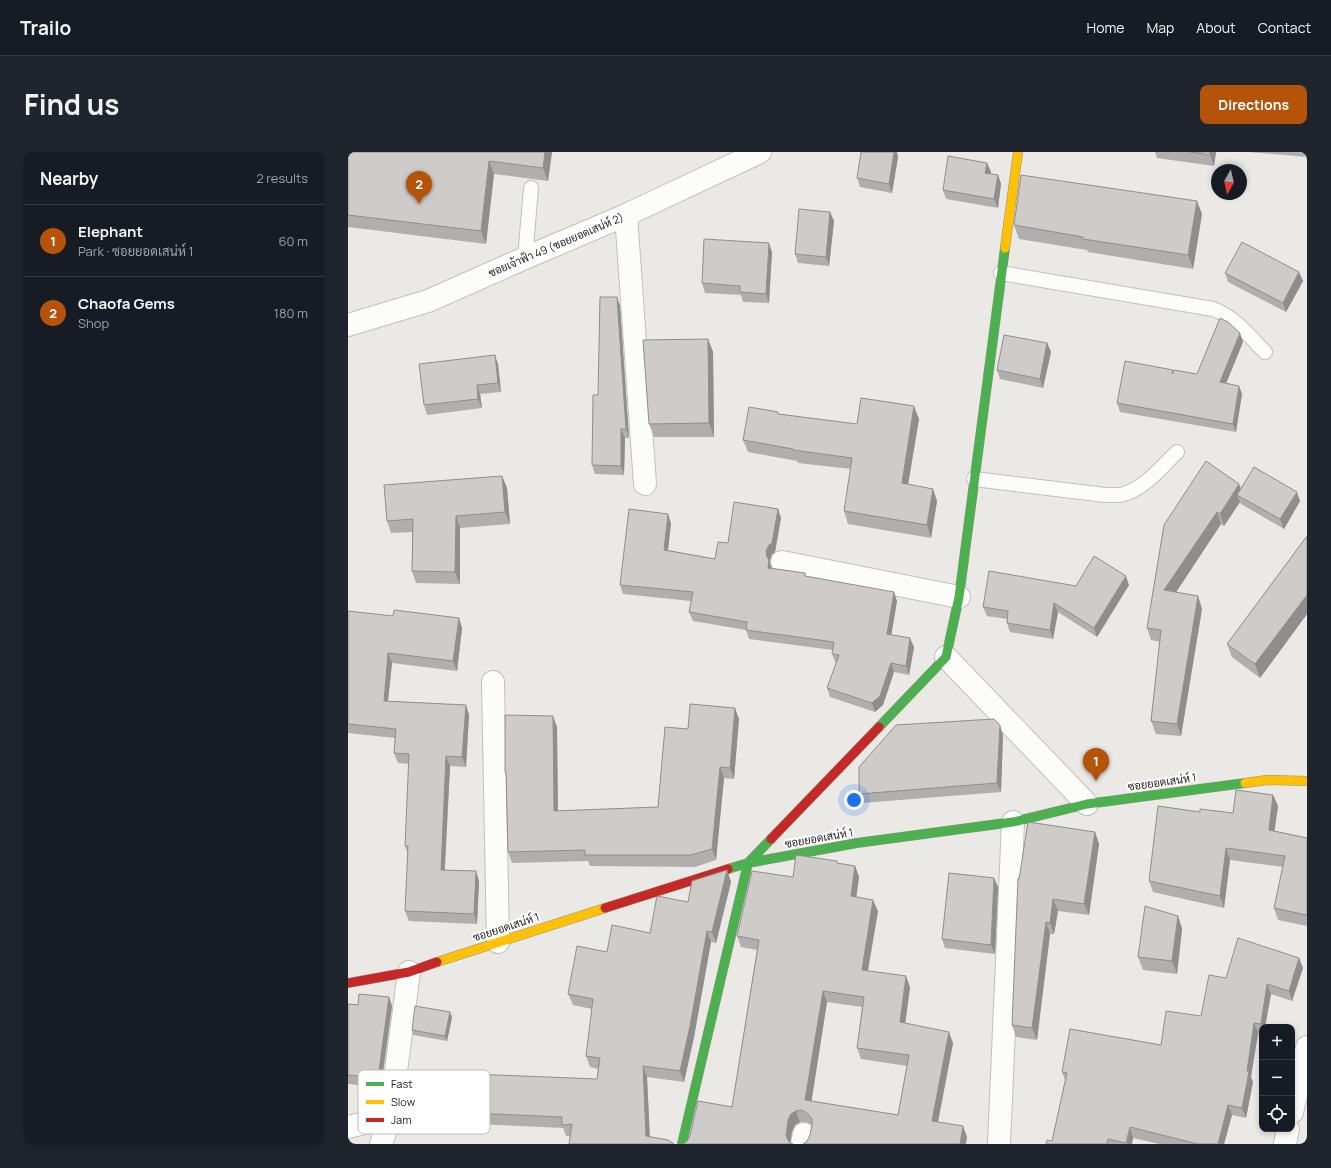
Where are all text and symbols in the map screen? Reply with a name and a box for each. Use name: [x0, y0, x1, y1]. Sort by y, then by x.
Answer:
text: Trailo: [20, 15, 71, 41]
text: Home: [1087, 18, 1124, 37]
text: Map: [1146, 18, 1174, 37]
text: About: [1196, 18, 1236, 37]
text: Contact: [1258, 18, 1311, 37]
text: Find us: [24, 85, 119, 123]
button: Directions: [1200, 85, 1307, 124]
north arrow: [1211, 164, 1247, 200]
text: Nearby: [40, 167, 98, 190]
text: 2 results: [256, 169, 308, 187]
pin: 2: [406, 171, 432, 204]
street label: ซอยเจ้าฟ้า 49 (ซอยยอดเสน่ห์ 2): [486, 209, 626, 280]
text: Elephant: [78, 221, 143, 242]
text: 1: [50, 232, 56, 250]
text: 60 m: [278, 232, 308, 250]
text: Park · ซอยยอดเสน่ห์ 1: [78, 242, 194, 260]
text: Chaofa Gems: [78, 293, 175, 314]
text: 2: [49, 304, 57, 322]
text: 180 m: [274, 304, 308, 322]
text: Shop: [78, 314, 109, 332]
pin: 1: [1083, 748, 1109, 781]
street label: ซอยยอดเสน่ห์ 1: [1127, 769, 1197, 794]
your location: [844, 790, 864, 810]
street label: ซอยยอดเสน่ห์ 1: [784, 824, 854, 851]
street label: ซอยยอดเสน่ห์ 1: [471, 909, 541, 944]
map controls: [1259, 1024, 1295, 1132]
button: +: [1259, 1024, 1295, 1060]
button: −: [1259, 1060, 1295, 1096]
legend: [358, 1070, 490, 1134]
text: Fast: [391, 1076, 413, 1091]
text: Slow: [391, 1094, 416, 1109]
button: locate: [1259, 1096, 1295, 1132]
text: Jam: [391, 1112, 412, 1127]

